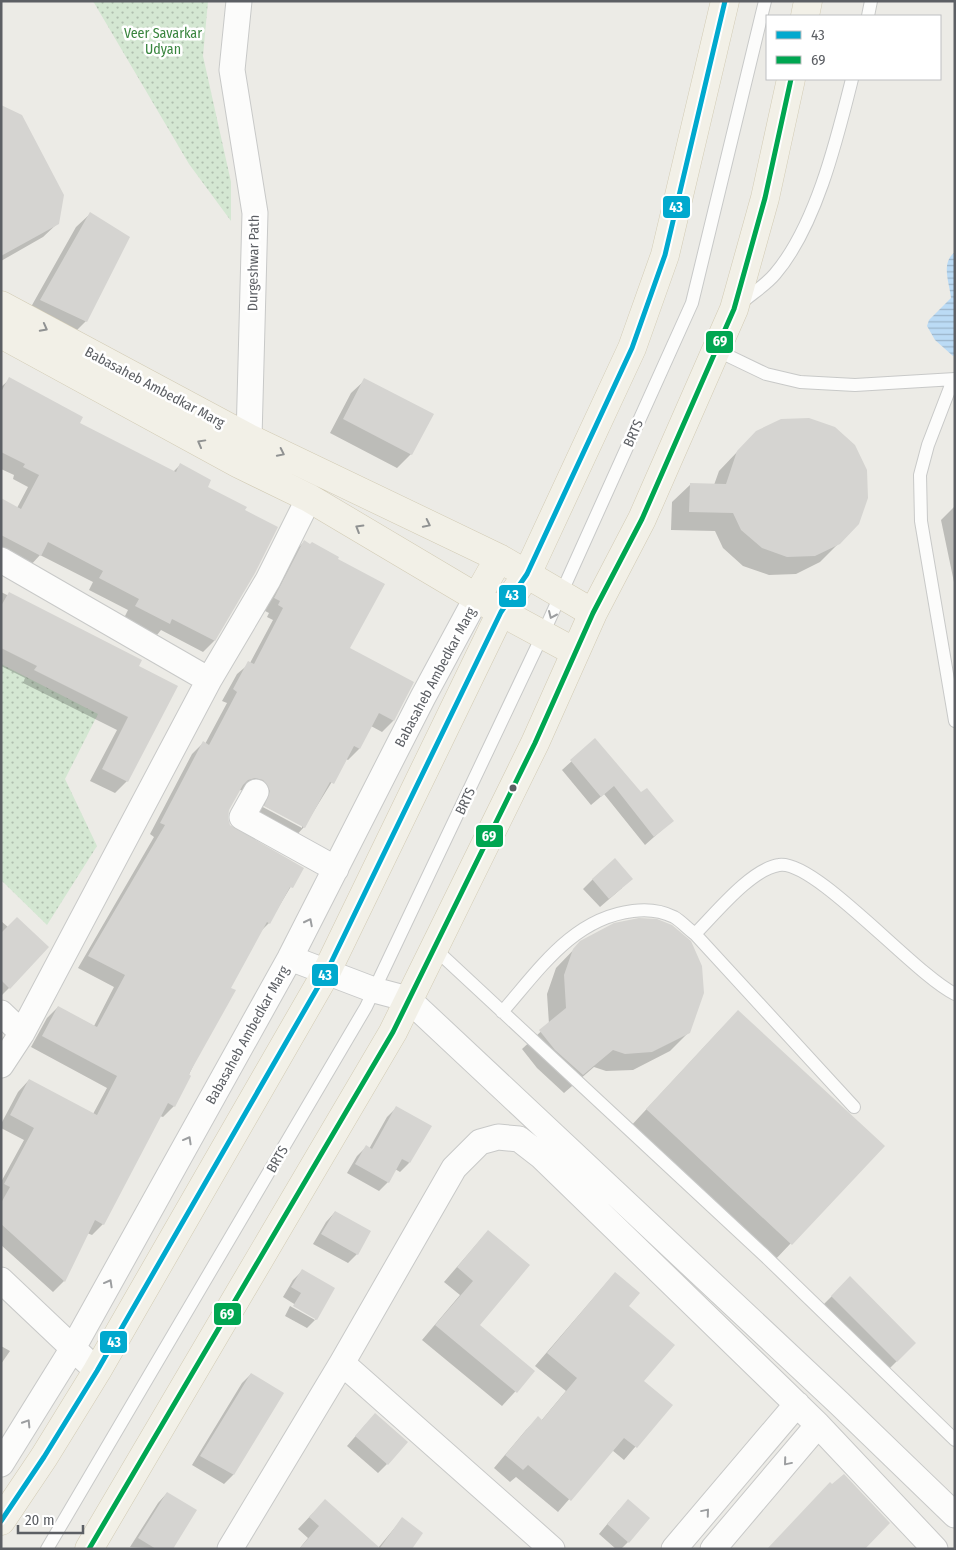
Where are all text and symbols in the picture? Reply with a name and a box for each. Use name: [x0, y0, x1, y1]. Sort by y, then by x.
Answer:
legend: [766, 15, 941, 80]
park label: Veer Savarkar Udyan: [124, 25, 202, 58]
text: 43: [811, 26, 825, 44]
text: 69: [811, 51, 826, 69]
line badge: 43: [662, 195, 691, 219]
text: 43: [669, 199, 683, 216]
street label: Durgeshwar Path: [244, 215, 263, 311]
one-way arrow: [39, 322, 48, 332]
line badge: 69: [705, 330, 734, 354]
text: 69: [713, 333, 727, 350]
street label: Babasaheb Ambedkar Marg: [82, 343, 228, 432]
street label: BRTS: [620, 417, 647, 450]
one-way arrow: [197, 439, 206, 449]
one-way arrow: [275, 447, 284, 457]
one-way arrow: [422, 517, 431, 528]
one-way arrow: [356, 524, 365, 534]
line badge: 43: [498, 584, 527, 608]
text: 43: [505, 587, 519, 604]
street label: Babasaheb Ambedkar Marg: [391, 604, 480, 750]
one-way arrow: [547, 610, 558, 619]
unlabelled marker: [508, 783, 518, 793]
street label: BRTS: [452, 785, 479, 818]
line badge: 69: [475, 824, 504, 848]
text: 69: [482, 828, 496, 845]
one-way arrow: [303, 918, 313, 927]
street label: Babasaheb Ambedkar Marg: [202, 963, 293, 1108]
line badge: 43: [311, 963, 339, 987]
text: 43: [318, 967, 332, 984]
one-way arrow: [182, 1137, 192, 1146]
street label: BRTS: [263, 1143, 292, 1176]
one-way arrow: [103, 1279, 113, 1288]
line badge: 69: [213, 1302, 242, 1326]
text: 69: [220, 1306, 234, 1323]
line badge: 43: [99, 1330, 128, 1354]
text: 43: [107, 1334, 121, 1351]
one-way arrow: [20, 1419, 30, 1428]
one-way arrow: [784, 1456, 792, 1465]
scale bar: [18, 1502, 82, 1534]
one-way arrow: [700, 1508, 709, 1517]
text: 20 m: [25, 1511, 55, 1529]

